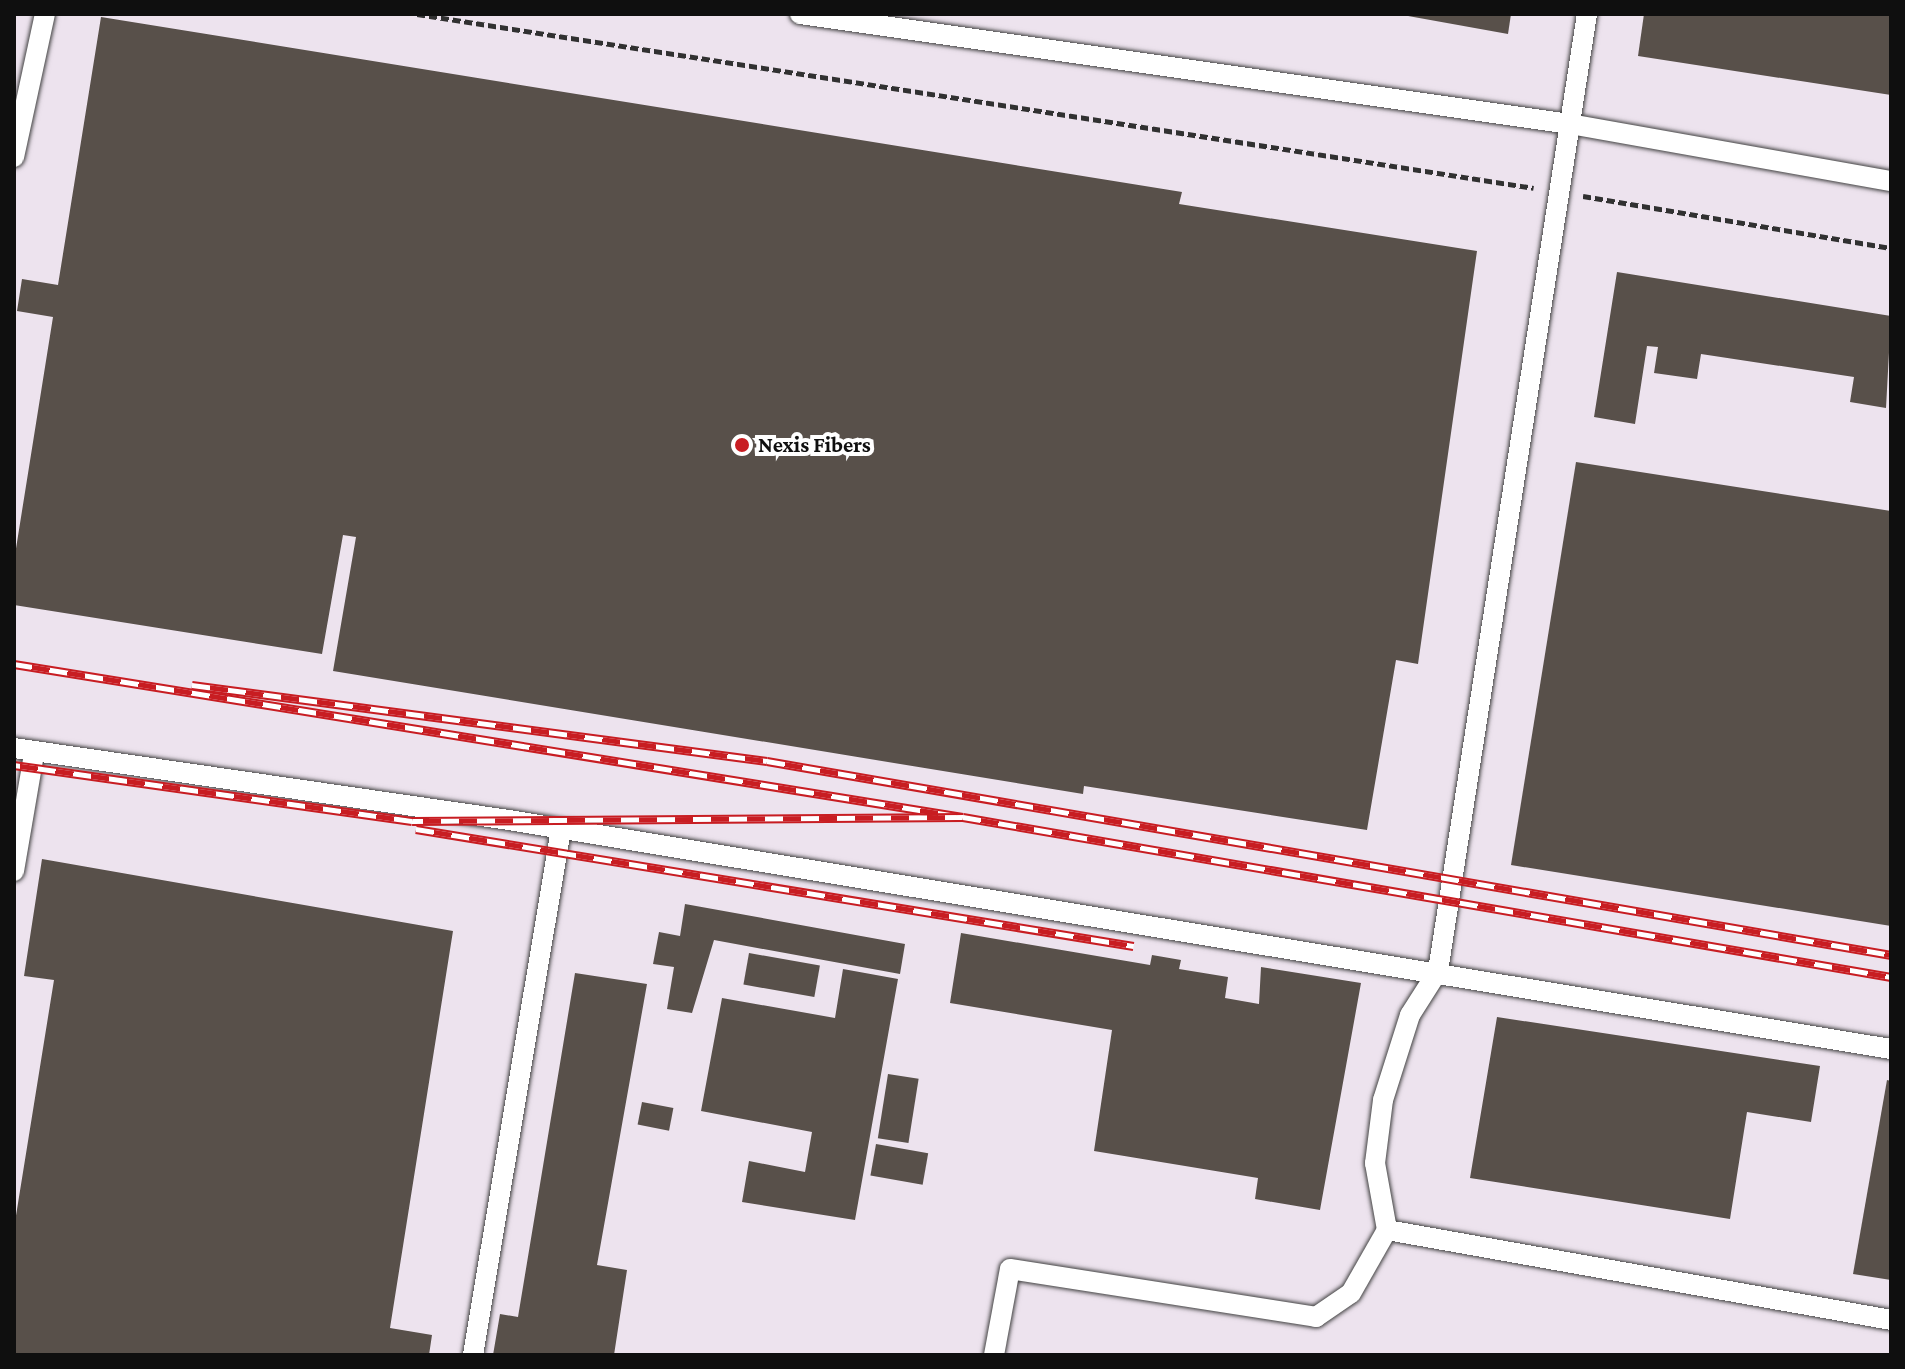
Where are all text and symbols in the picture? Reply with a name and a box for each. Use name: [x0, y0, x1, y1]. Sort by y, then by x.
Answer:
place label: Nexis Fibers: [758, 432, 871, 458]
marker: Nexis Fibers: [733, 436, 751, 454]

